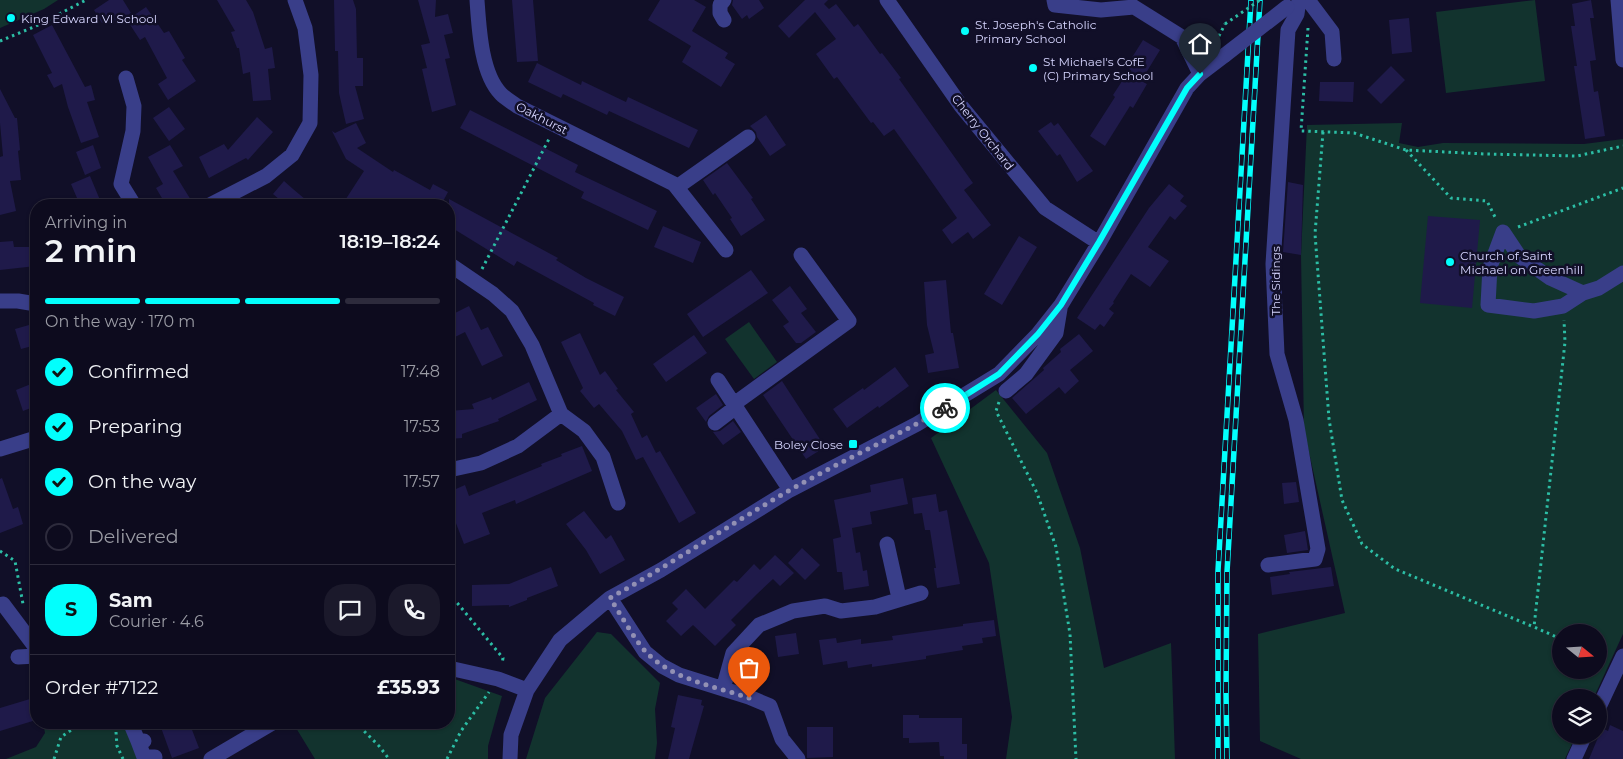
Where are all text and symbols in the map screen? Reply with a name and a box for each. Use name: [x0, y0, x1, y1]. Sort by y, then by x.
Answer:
place label: King Edward VI School: [21, 11, 157, 26]
marker: King Edward VI School: [5, 12, 17, 24]
place label: St. Joseph's Catholic Primary School: [975, 17, 1097, 46]
pin: [1179, 23, 1221, 74]
marker: St. Joseph's Catholic Primary School: [959, 25, 971, 37]
icon: home: [1186, 30, 1214, 58]
place label: St Michael's CofE (C) Primary School: [1043, 54, 1153, 83]
marker: St Michael's CofE (C) Primary School: [1027, 62, 1039, 74]
street label: Cherry Orchard: [949, 91, 1017, 173]
street label: Oakhurst: [514, 99, 570, 137]
text: Arriving in: [45, 213, 127, 232]
text: 18:19–18:24: [339, 230, 440, 253]
text: 2 min: [45, 231, 137, 270]
street label: The Sidings: [1268, 246, 1283, 316]
place label: Church of Saint Michael on Greenhill: [1460, 248, 1583, 277]
marker: Church of Saint Michael on Greenhill: [1444, 256, 1456, 268]
text: On the way · 170 m: [45, 312, 195, 331]
icon: check: [45, 358, 73, 386]
text: Confirmed: [88, 360, 189, 383]
text: 17:48: [401, 362, 440, 381]
courier: [920, 383, 970, 433]
icon: bike: [931, 394, 959, 422]
icon: check: [45, 413, 73, 441]
text: Preparing: [88, 415, 183, 438]
text: 17:53: [404, 417, 440, 436]
place label: Boley Close: [774, 437, 843, 452]
marker: Boley Close: [847, 438, 859, 450]
icon: check: [45, 468, 73, 496]
text: On the way: [88, 470, 196, 493]
text: 17:57: [403, 472, 440, 491]
text: Delivered: [88, 525, 179, 548]
button: chat: [324, 584, 376, 636]
button: phone: [388, 584, 440, 636]
text: Sam: [109, 589, 153, 612]
text: S: [65, 598, 77, 621]
text: Courier · 4.6: [109, 612, 204, 631]
north arrow: [1552, 624, 1608, 679]
map controls: [1552, 624, 1607, 744]
pin: [728, 647, 770, 698]
icon: bag: [735, 654, 763, 682]
text: Order #7122: [45, 676, 158, 699]
text: £35.93: [377, 676, 440, 699]
button: layers: [1552, 689, 1607, 744]

